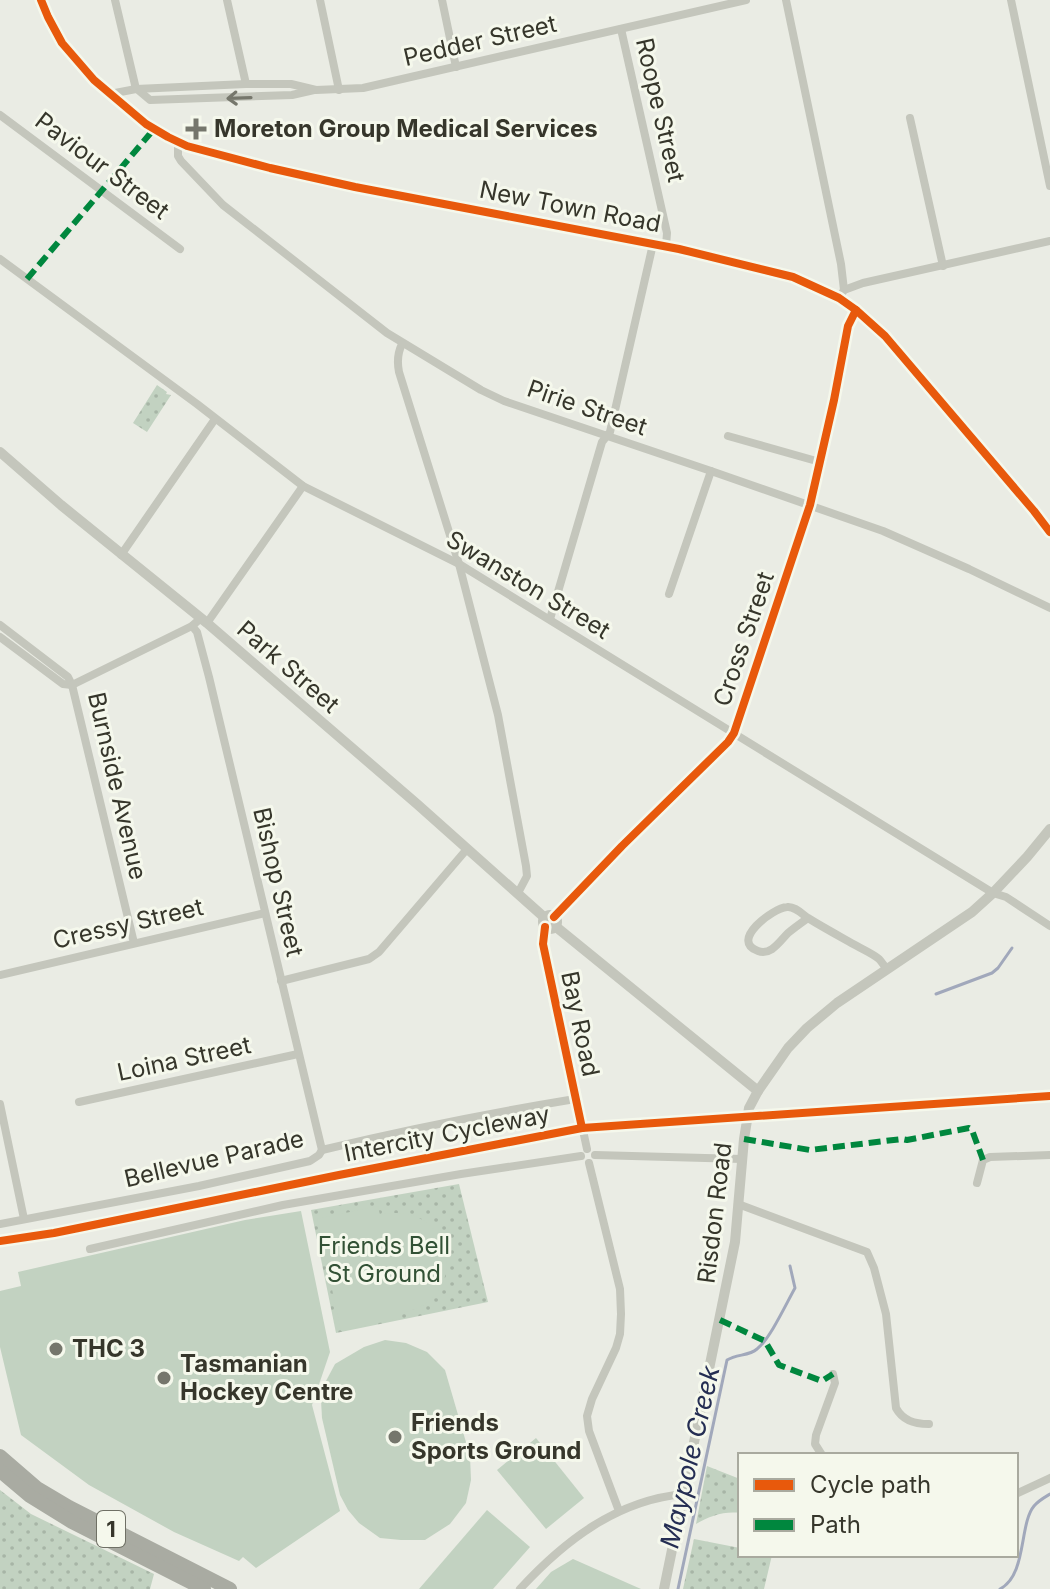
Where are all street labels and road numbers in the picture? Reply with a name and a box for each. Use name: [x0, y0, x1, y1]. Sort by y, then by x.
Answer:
street label: Pedder Street: [401, 9, 559, 72]
street label: Roope Street: [630, 35, 691, 185]
street label: Paviour Street: [30, 106, 175, 225]
street label: New Town Road: [477, 175, 663, 238]
street label: Pirie Street: [523, 373, 651, 442]
street label: Swanston Street: [441, 524, 616, 645]
street label: Cross Street: [707, 568, 780, 710]
street label: Park Street: [231, 614, 345, 719]
street label: Burnside Avenue: [82, 689, 153, 883]
street label: Bishop Street: [247, 805, 310, 959]
street label: Cressy Street: [50, 892, 206, 955]
street label: Bay Road: [555, 969, 606, 1079]
street label: Loina Street: [114, 1030, 254, 1087]
street label: Intercity Cycleway: [342, 1099, 552, 1168]
street label: Bellevue Parade: [121, 1124, 306, 1193]
street label: Risdon Road: [691, 1141, 738, 1285]
road number: 1: [97, 1511, 125, 1547]

